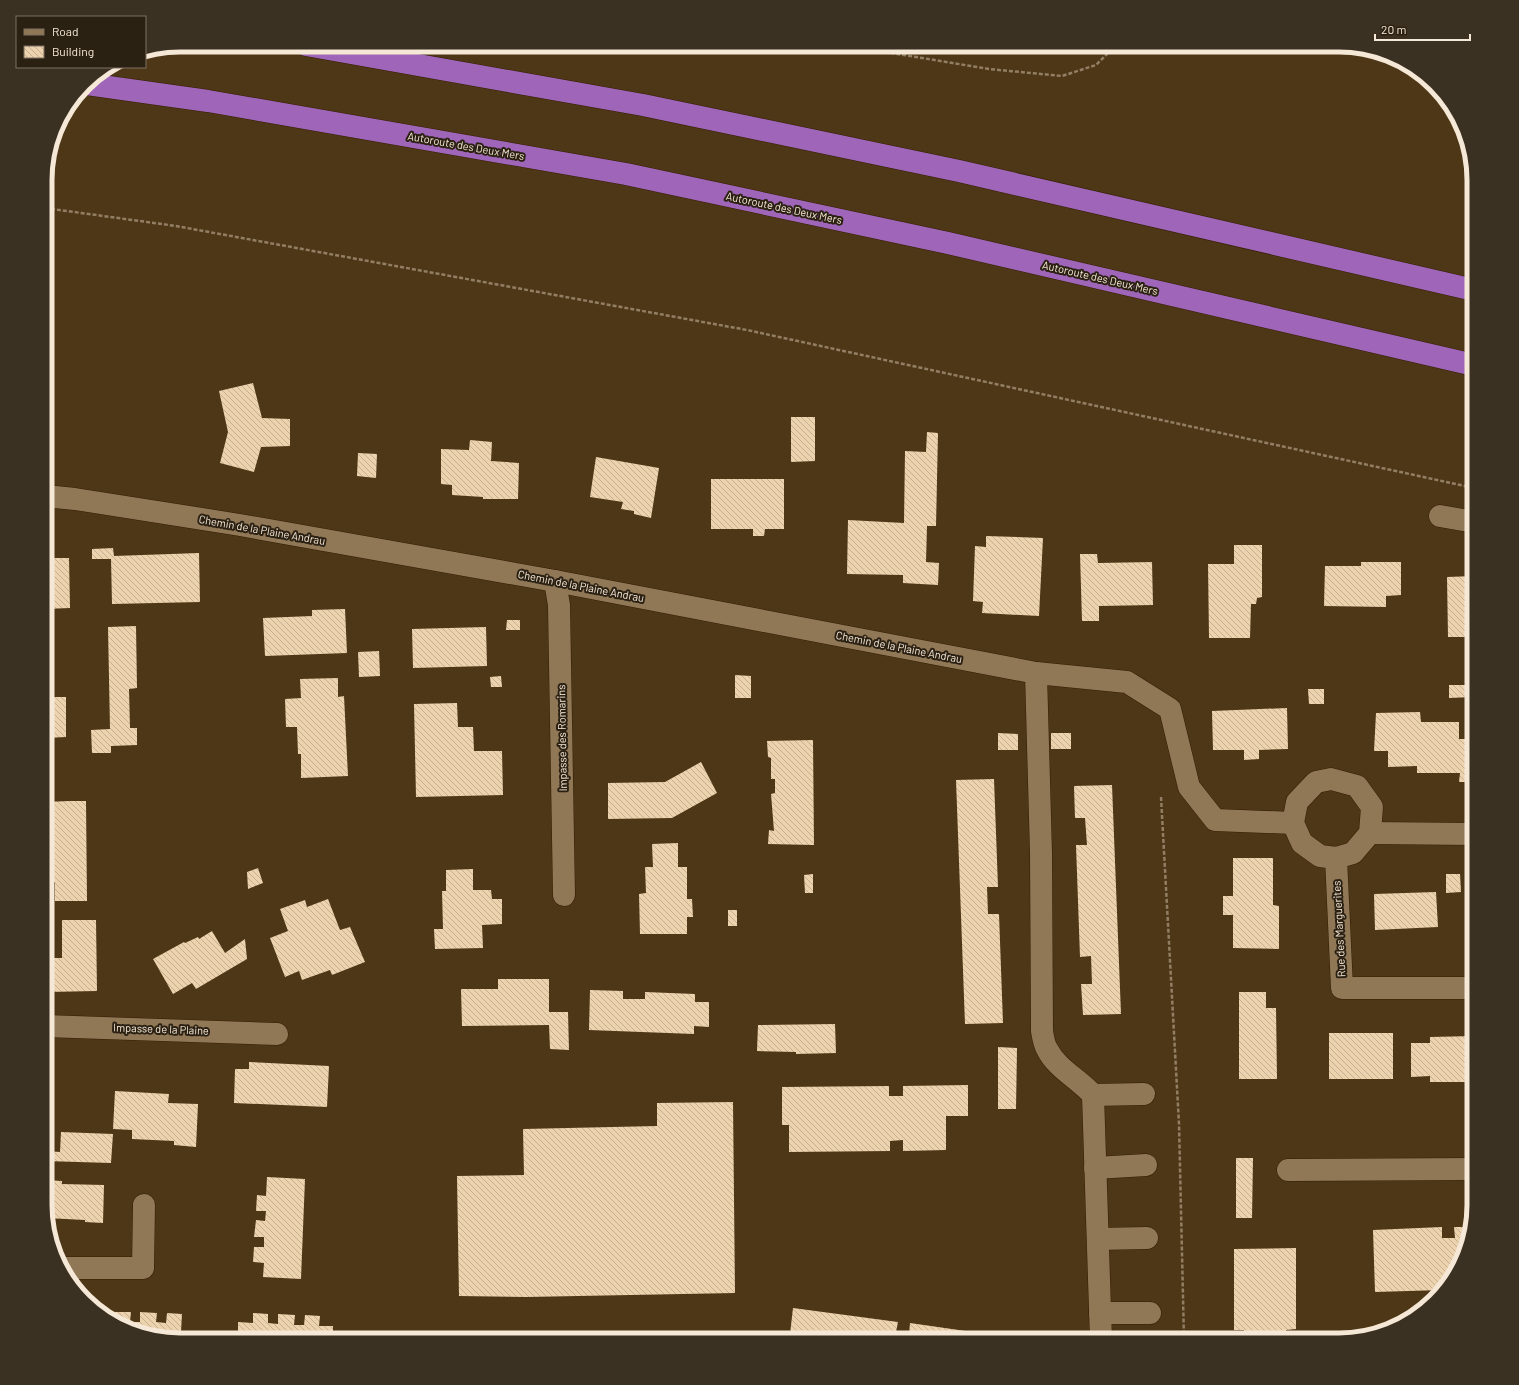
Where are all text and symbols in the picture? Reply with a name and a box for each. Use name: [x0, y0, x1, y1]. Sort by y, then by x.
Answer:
legend: [16, 16, 146, 68]
scale bar: [1375, 16, 1470, 42]
text: 20 m: [1381, 22, 1407, 36]
text: Road: [52, 24, 79, 38]
text: Building: [52, 44, 94, 58]
street label: Autoroute des Deux Mers: [407, 129, 526, 162]
street label: Autoroute des Deux Mers: [725, 189, 843, 226]
street label: Autoroute des Deux Mers: [1041, 258, 1159, 297]
street label: Chemin de la Plaine Andrau: [198, 512, 326, 547]
street label: Chemin de la Plaine Andrau: [517, 567, 645, 604]
street label: Chemin de la Plaine Andrau: [835, 628, 963, 665]
street label: Impasse des Romarins: [554, 684, 569, 792]
street label: Rue des Marguerites: [1329, 880, 1348, 978]
street label: Impasse de la Plaine: [113, 1020, 209, 1037]

